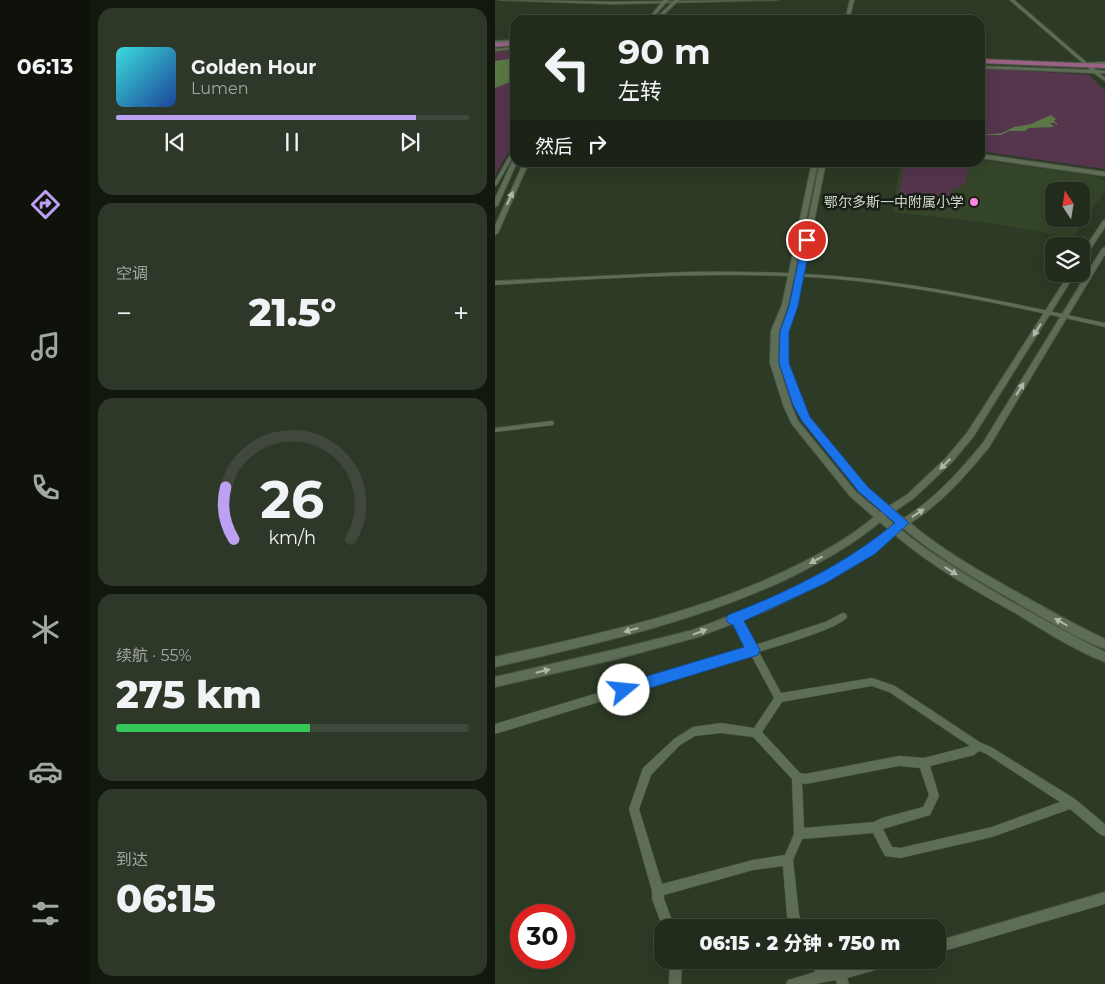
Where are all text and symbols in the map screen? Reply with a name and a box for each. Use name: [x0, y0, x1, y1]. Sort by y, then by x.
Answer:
text: 90 m: [618, 30, 711, 73]
icon: left: [535, 35, 600, 100]
text: 06:13: [17, 53, 73, 80]
text: Golden Hour: [191, 56, 317, 79]
text: 左转: [618, 78, 662, 105]
text: Lumen: [191, 79, 249, 98]
icon: previous: [161, 128, 189, 156]
icon: pause: [278, 128, 306, 156]
icon: next: [396, 128, 424, 156]
icon: right: [583, 130, 611, 158]
text: 然后: [535, 135, 573, 158]
north arrow: [1045, 182, 1090, 228]
map controls: [1045, 182, 1090, 282]
icon: directions: [28, 187, 63, 222]
one-way arrow: [507, 191, 515, 205]
place label: 鄂尔多斯一中附属小学: [824, 193, 964, 211]
marker: 鄂尔多斯一中附属小学: [968, 196, 980, 208]
pin: [786, 219, 828, 261]
icon: arrive: [793, 226, 821, 254]
button: layers: [1045, 237, 1090, 282]
text: 空调: [116, 264, 148, 283]
text: 21.5°: [249, 289, 336, 336]
text: −: [116, 296, 132, 330]
text: +: [453, 296, 469, 330]
one-way arrow: [1032, 323, 1041, 336]
icon: music: [28, 329, 63, 364]
one-way arrow: [1016, 382, 1025, 395]
one-way arrow: [939, 458, 951, 470]
text: 26: [261, 468, 324, 531]
icon: phone: [28, 470, 63, 505]
one-way arrow: [912, 508, 925, 518]
text: km/h: [269, 527, 316, 548]
one-way arrow: [809, 556, 822, 565]
one-way arrow: [945, 566, 958, 576]
icon: climate: [28, 612, 63, 647]
one-way arrow: [1055, 618, 1068, 627]
one-way arrow: [624, 626, 639, 634]
one-way arrow: [693, 628, 708, 636]
text: 续航 · 55%: [116, 646, 192, 665]
position arrow: [597, 663, 649, 715]
one-way arrow: [535, 667, 550, 675]
text: 275 km: [116, 671, 262, 718]
icon: car: [28, 754, 63, 789]
text: 到达: [116, 850, 148, 869]
text: 06:15: [116, 875, 216, 922]
icon: filters: [28, 896, 63, 931]
speed limit sign: 30: [510, 904, 575, 969]
text: 06:15 · 2 分钟 · 750 m: [700, 932, 900, 955]

